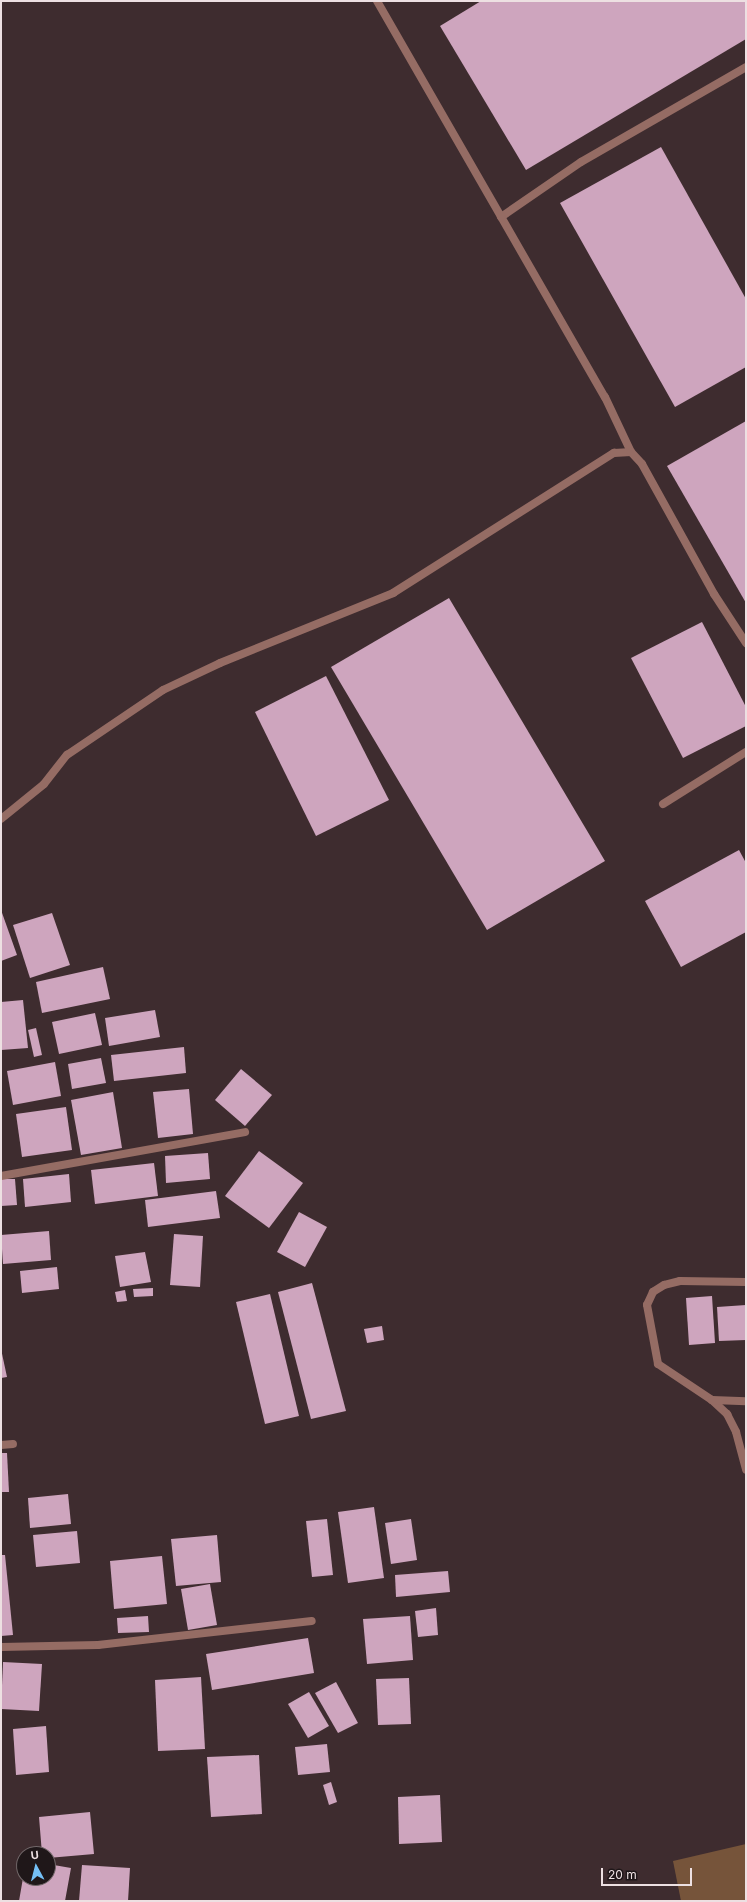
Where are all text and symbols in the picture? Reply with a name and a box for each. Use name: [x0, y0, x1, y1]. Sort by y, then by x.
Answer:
north arrow: [16, 1846, 56, 1886]
text: U: [30, 1848, 40, 1863]
scale bar: [603, 1860, 694, 1886]
text: 20 m: [608, 1867, 637, 1882]

